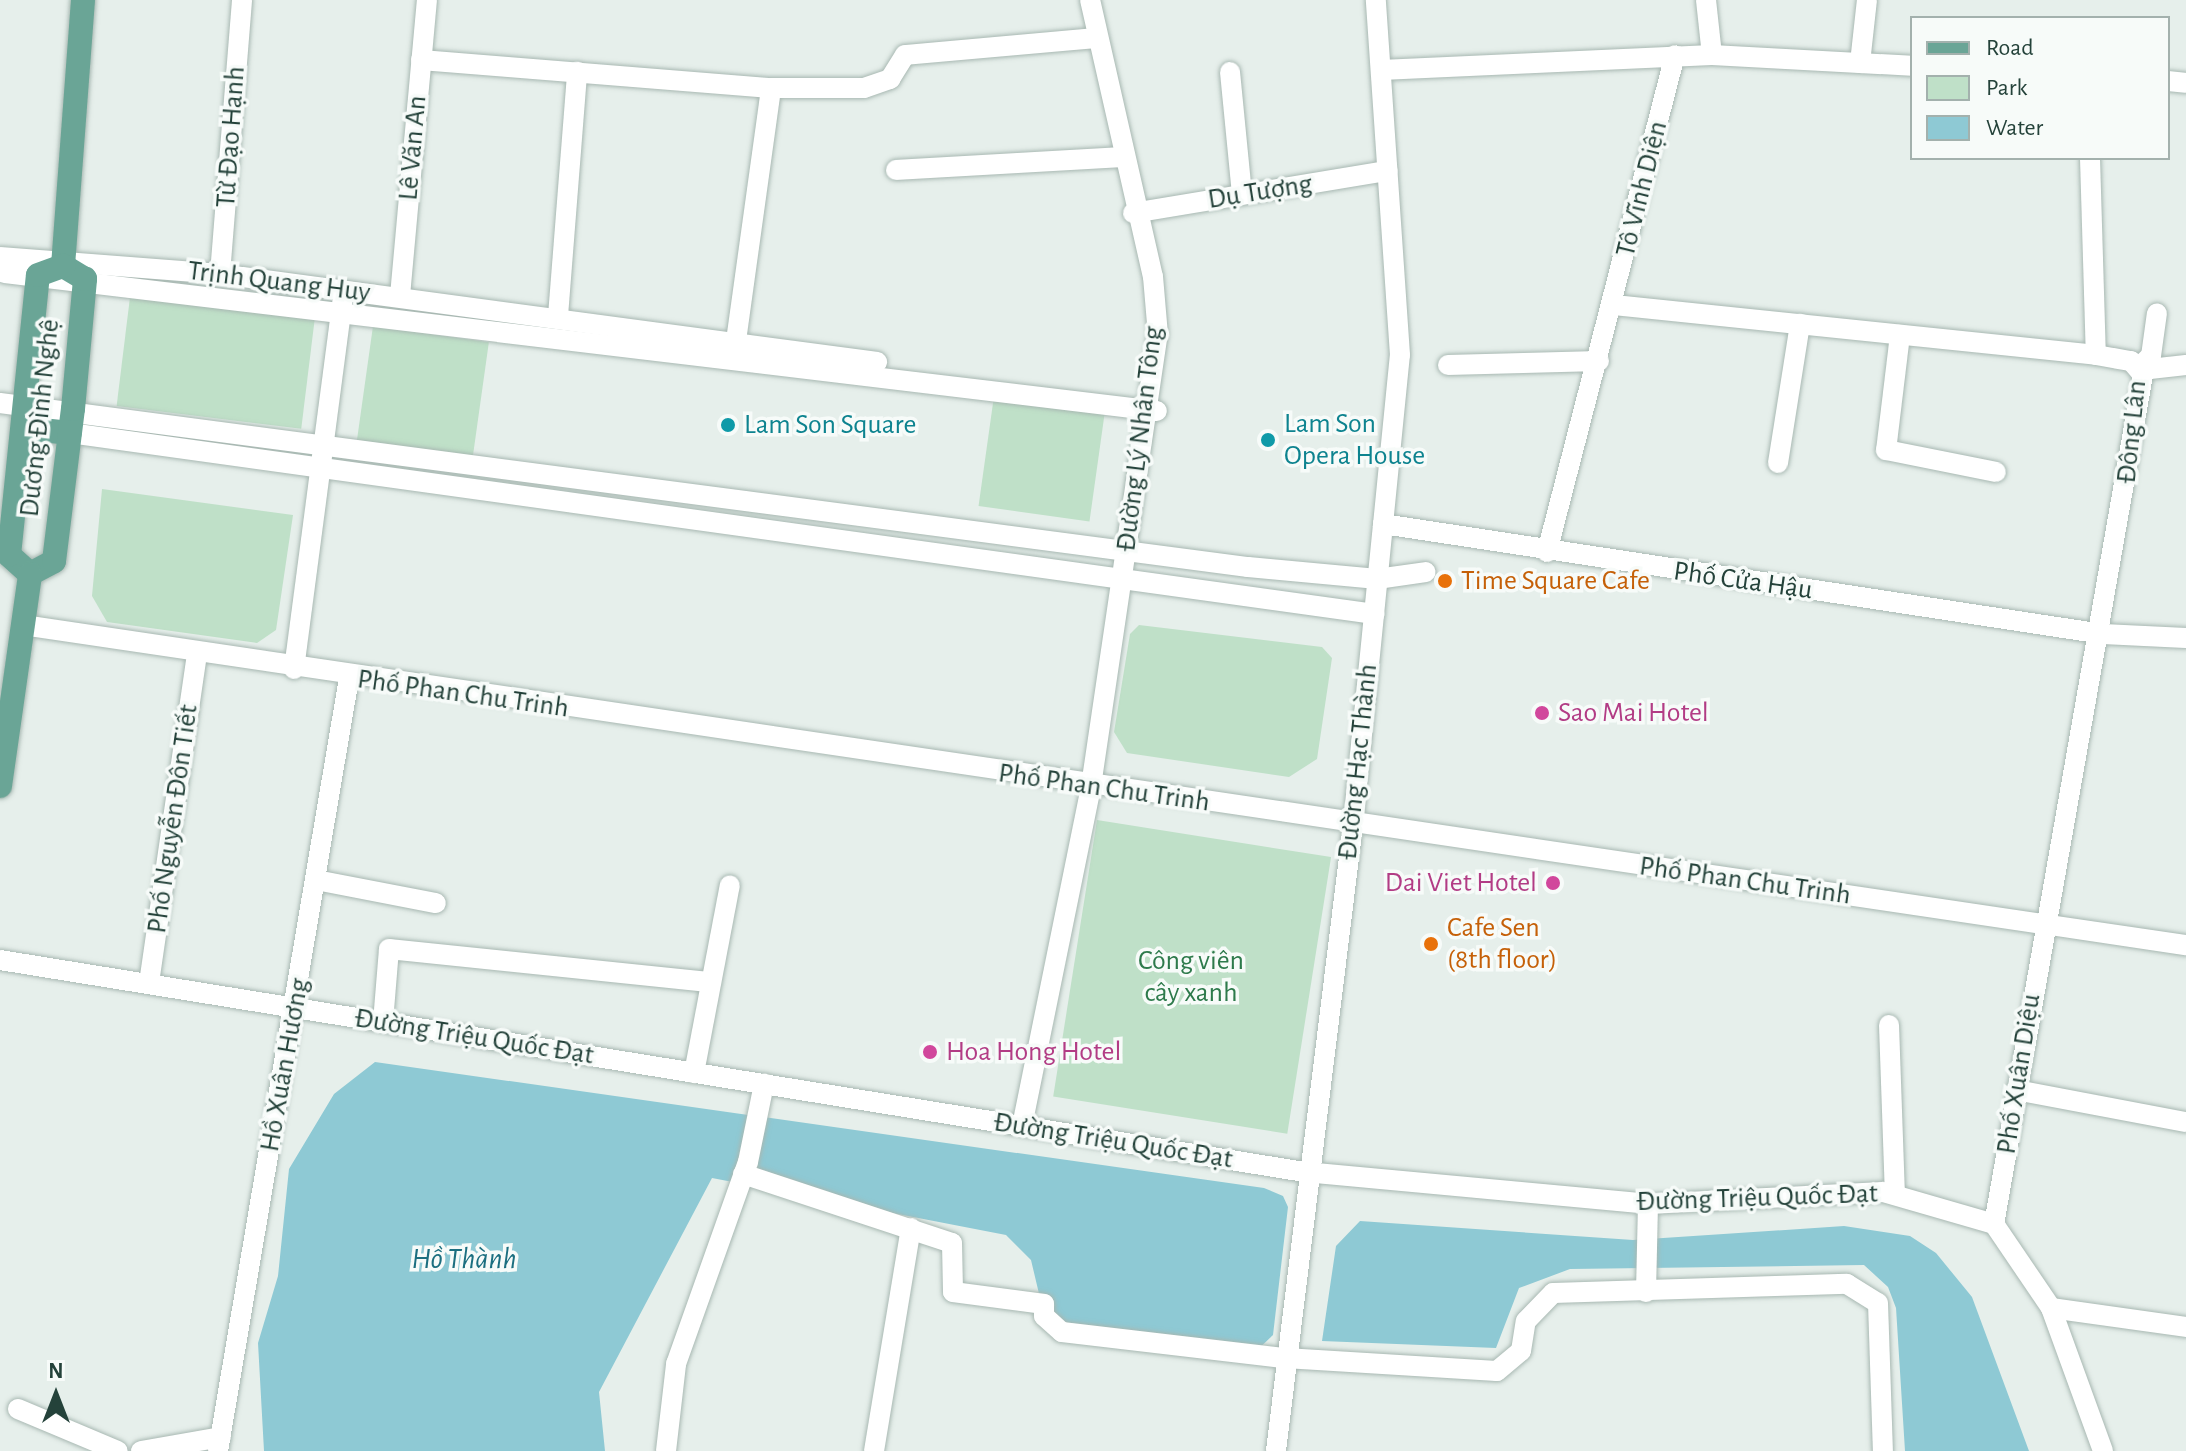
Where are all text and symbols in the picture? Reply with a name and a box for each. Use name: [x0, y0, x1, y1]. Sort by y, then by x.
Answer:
legend: [1910, 16, 2170, 160]
text: Road: [1986, 36, 2034, 60]
street label: Từ Đạo Hạnh: [209, 65, 253, 209]
text: Park: [1986, 76, 2027, 100]
street label: Lê Văn An: [392, 94, 434, 202]
text: Water: [1986, 116, 2043, 140]
street label: Tô Vĩnh Diện: [1609, 118, 1675, 260]
street label: Dụ Tượng: [1205, 167, 1315, 217]
street label: Trịnh Quang Huy: [186, 254, 372, 310]
street label: Dương Đình Nghệ: [13, 317, 67, 519]
street label: Đường Lý Nhân Tông: [1110, 324, 1170, 554]
street label: Đông Lân: [2110, 379, 2154, 485]
place label: Lam Son Opera House: [1284, 407, 1425, 473]
place label: Lam Son Square: [744, 408, 916, 442]
marker: Lam Son Square: [719, 416, 737, 434]
marker: Lam Son Opera House: [1259, 431, 1277, 449]
street label: Phố Cửa Hậu: [1671, 555, 1815, 607]
place label: Time Square Cafe: [1461, 564, 1650, 598]
marker: Time Square Cafe: [1436, 572, 1454, 590]
street label: Đường Hạc Thành: [1331, 662, 1385, 862]
street label: Phố Phan Chu Trinh: [355, 663, 571, 725]
place label: Sao Mai Hotel: [1558, 696, 1709, 730]
street label: Phố Nguyễn Đôn Tiết: [140, 702, 206, 936]
marker: Sao Mai Hotel: [1533, 704, 1551, 722]
street label: Phố Phan Chu Trinh: [996, 757, 1212, 819]
street label: Phố Phan Chu Trinh: [1637, 850, 1853, 912]
place label: Dai Viet Hotel: [1385, 866, 1537, 900]
marker: Dai Viet Hotel: [1544, 874, 1562, 892]
place label: Cafe Sen (8th floor): [1447, 911, 1557, 977]
marker: Cafe Sen (8th floor): [1422, 935, 1440, 953]
park label: Công viên cây xanh: [1138, 944, 1244, 1010]
street label: Hồ Xuân Hương: [253, 976, 317, 1154]
street label: Phố Xuân Diệu: [1990, 992, 2048, 1156]
street label: Đường Triệu Quốc Đạt: [352, 1002, 596, 1072]
place label: Hoa Hong Hotel: [946, 1035, 1121, 1069]
marker: Hoa Hong Hotel: [921, 1043, 939, 1061]
street label: Đường Triệu Quốc Đạt: [991, 1106, 1235, 1176]
street label: Đường Triệu Quốc Đạt: [1636, 1177, 1878, 1219]
water label: Hồ Thành: [412, 1241, 516, 1277]
north arrow: [16, 1355, 96, 1435]
text: N: [48, 1360, 64, 1382]

